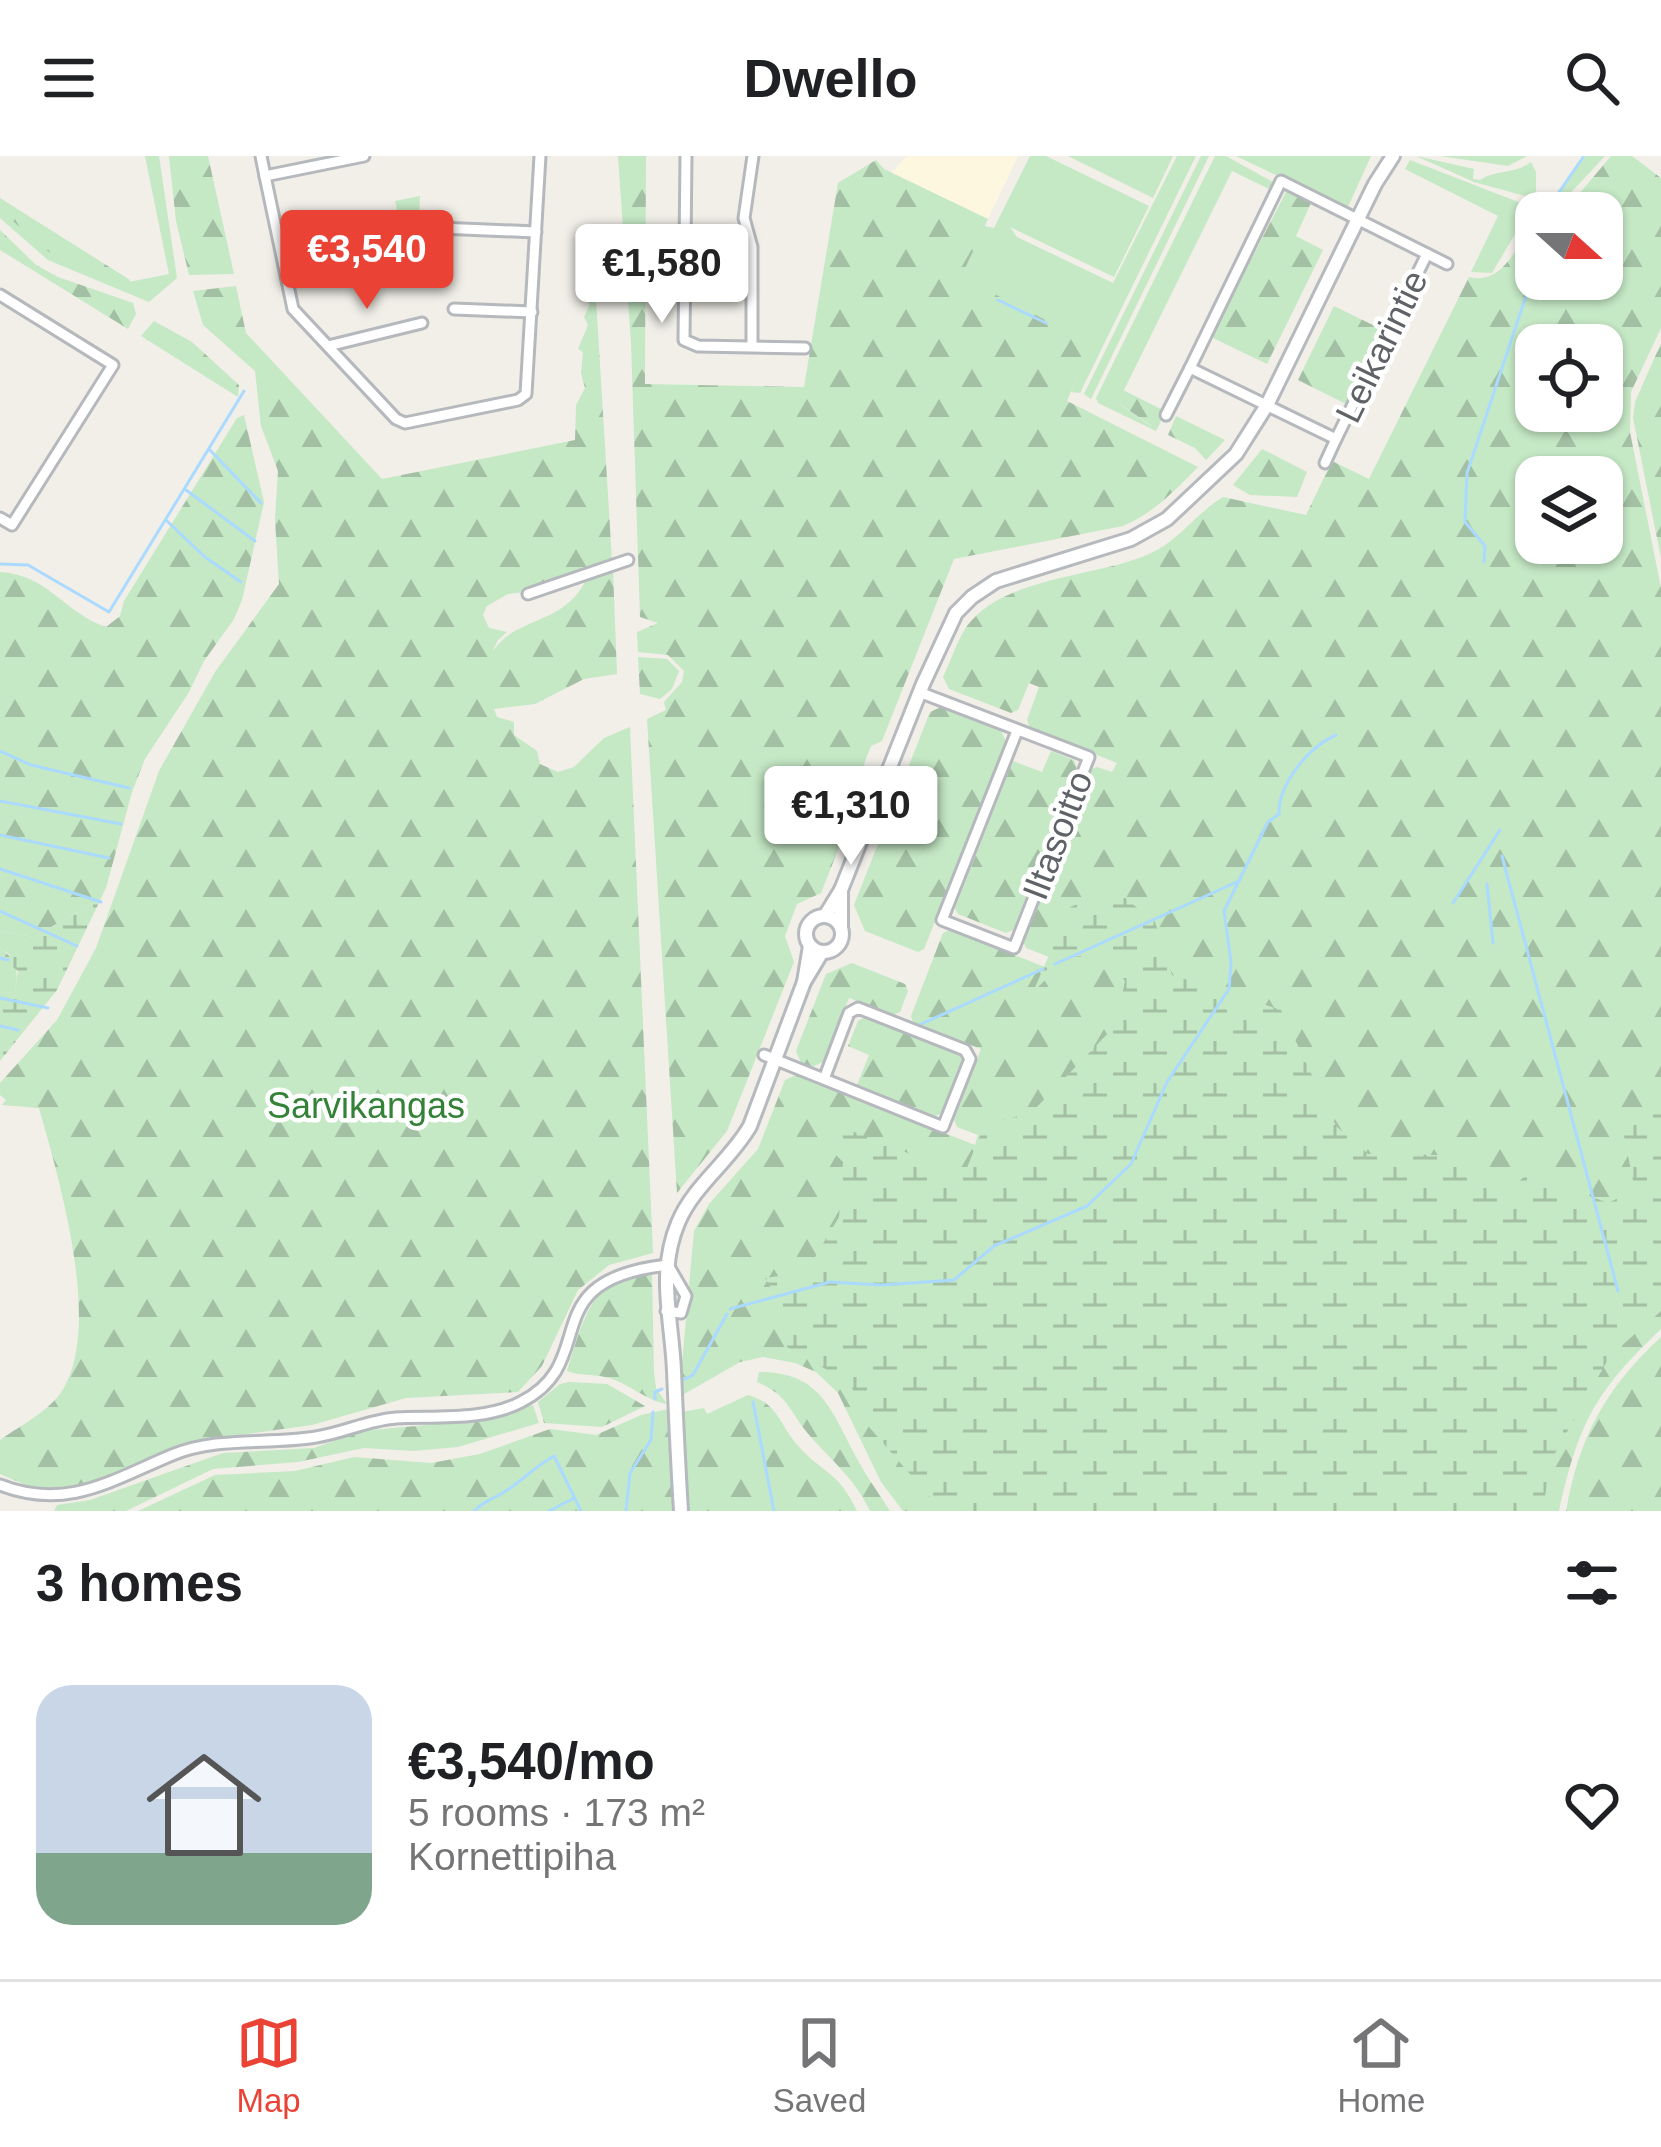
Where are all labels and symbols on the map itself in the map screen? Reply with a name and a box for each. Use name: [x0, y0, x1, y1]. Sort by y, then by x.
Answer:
north arrow: [1515, 192, 1623, 300]
pin: €3,540: [269, 210, 465, 312]
pin: €1,580: [564, 224, 760, 326]
street label: Leikarintie: [1327, 263, 1436, 429]
street label: Iltasoitto: [1014, 765, 1101, 905]
pin: €1,310: [753, 766, 949, 868]
park label: Sarvikangas: [267, 1085, 465, 1126]

